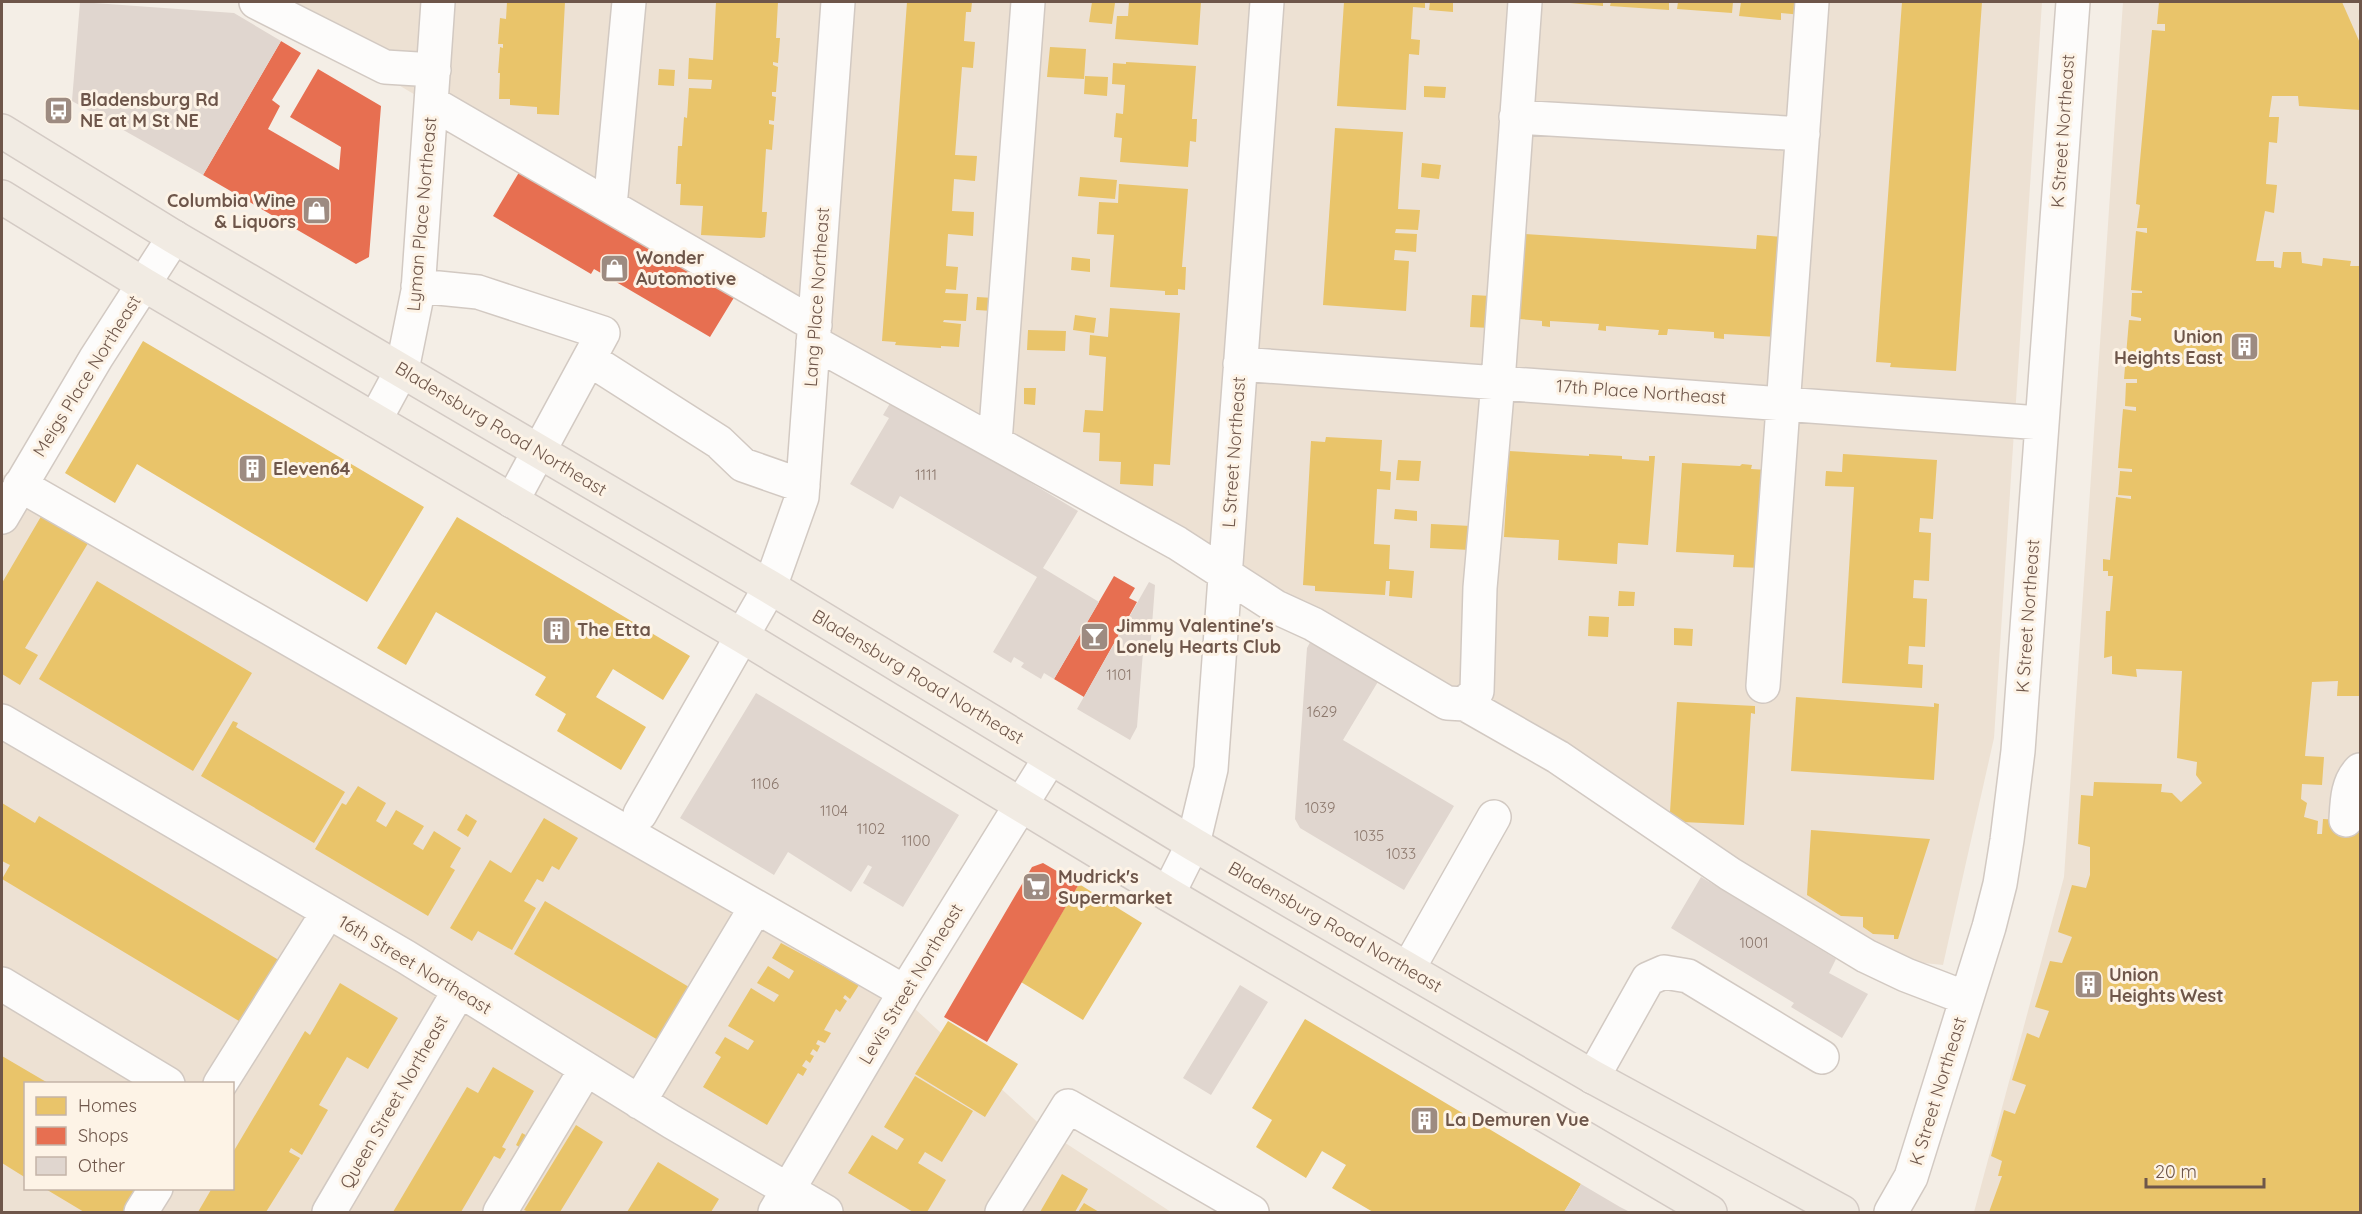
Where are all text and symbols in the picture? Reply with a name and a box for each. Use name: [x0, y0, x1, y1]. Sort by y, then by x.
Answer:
street label: K Street Northeast: [2046, 53, 2079, 209]
place label: Bladensburg Rd NE at M St NE: [80, 88, 219, 132]
bus stop icon: Bladensburg Rd NE at M St NE: [43, 94, 75, 126]
street label: Lyman Place Northeast: [402, 116, 441, 312]
place label: Columbia Wine & Liquors: [167, 189, 296, 233]
shop icon: Columbia Wine & Liquors: [301, 195, 333, 227]
street label: Lang Place Northeast: [799, 206, 834, 388]
place label: Wonder Automotive: [636, 246, 736, 290]
shop icon: Wonder Automotive: [599, 252, 631, 284]
street label: Meigs Place Northeast: [27, 291, 146, 461]
place label: Union Heights East: [2114, 325, 2223, 369]
building icon: Union Heights East: [2228, 331, 2260, 363]
street label: Bladensburg Road Northeast: [391, 356, 611, 501]
street label: 17th Place Northeast: [1555, 374, 1727, 409]
street label: L Street Northeast: [1217, 376, 1250, 528]
building icon: Eleven64: [236, 453, 268, 485]
place label: Eleven64: [273, 457, 351, 480]
house number: 1111: [915, 465, 937, 484]
street label: K Street Northeast: [2011, 538, 2044, 694]
street label: Bladensburg Road Northeast: [808, 604, 1028, 749]
building icon: The Etta: [540, 614, 572, 646]
place label: Jimmy Valentine's Lonely Hearts Club: [1116, 614, 1281, 658]
place label: The Etta: [577, 618, 651, 641]
bar icon: Jimmy Valentine's Lonely Hearts Club: [1079, 620, 1111, 652]
house number: 1101: [1106, 665, 1132, 684]
house number: 1629: [1307, 702, 1337, 721]
house number: 1106: [751, 774, 779, 793]
house number: 1039: [1305, 798, 1335, 817]
house number: 1104: [820, 801, 848, 820]
house number: 1102: [857, 819, 885, 838]
house number: 1035: [1354, 826, 1384, 845]
house number: 1100: [902, 831, 931, 850]
house number: 1033: [1386, 844, 1416, 863]
street label: Bladensburg Road Northeast: [1224, 856, 1446, 997]
place label: Mudrick's Supermarket: [1058, 865, 1173, 909]
supermarket icon: Mudrick's Supermarket: [1021, 871, 1053, 903]
street label: Levis Street Northeast: [853, 899, 968, 1068]
street label: 16th Street Northeast: [334, 910, 496, 1019]
house number: 1001: [1740, 933, 1768, 952]
place label: Union Heights West: [2109, 963, 2224, 1007]
building icon: Union Heights West: [2072, 969, 2104, 1001]
street label: Queen Street Northeast: [334, 1011, 453, 1193]
street label: K Street Northeast: [1904, 1014, 1971, 1168]
legend: [24, 1082, 234, 1190]
text: Homes: [78, 1094, 137, 1117]
building icon: La Demuren Vue: [1408, 1104, 1440, 1136]
place label: La Demuren Vue: [1445, 1108, 1589, 1131]
text: Shops: [78, 1124, 129, 1147]
scale bar: [2146, 1151, 2264, 1189]
text: Other: [78, 1154, 125, 1177]
text: 20 m: [2155, 1160, 2197, 1183]

